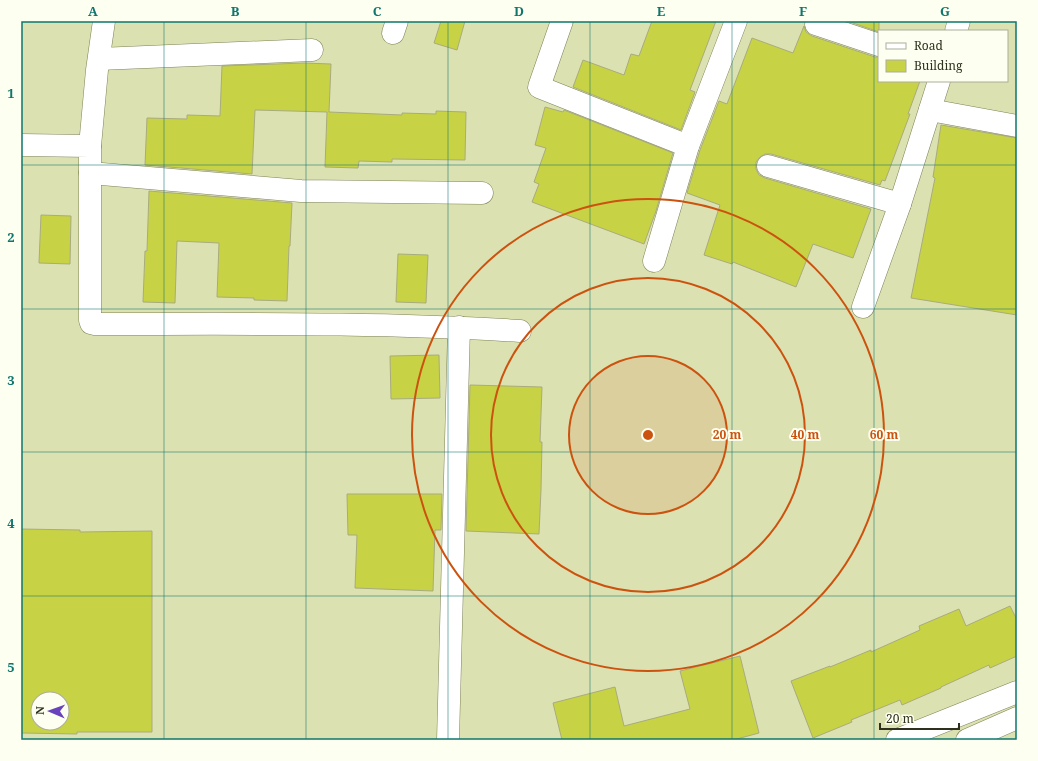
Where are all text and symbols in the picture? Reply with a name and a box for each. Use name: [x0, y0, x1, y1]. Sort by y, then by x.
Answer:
text: A: [88, 2, 98, 20]
text: B: [231, 2, 240, 20]
text: C: [373, 2, 382, 20]
text: D: [514, 2, 524, 20]
text: E: [657, 2, 666, 20]
text: F: [799, 2, 807, 20]
text: G: [940, 2, 950, 20]
legend: [878, 30, 1008, 82]
text: Road: [914, 37, 944, 54]
text: Building: [914, 57, 963, 74]
text: 1: [7, 84, 15, 102]
text: 2: [7, 228, 15, 246]
text: 3: [7, 371, 15, 389]
text: 20 m: [713, 426, 741, 443]
text: 40 m: [791, 426, 819, 443]
text: 60 m: [870, 426, 898, 443]
centre of rings: [641, 428, 655, 442]
text: 4: [7, 514, 15, 532]
text: 5: [7, 658, 15, 676]
north arrow: [30, 691, 70, 731]
scale bar: [880, 705, 959, 731]
text: N: [32, 706, 47, 715]
text: 20 m: [886, 710, 914, 727]

